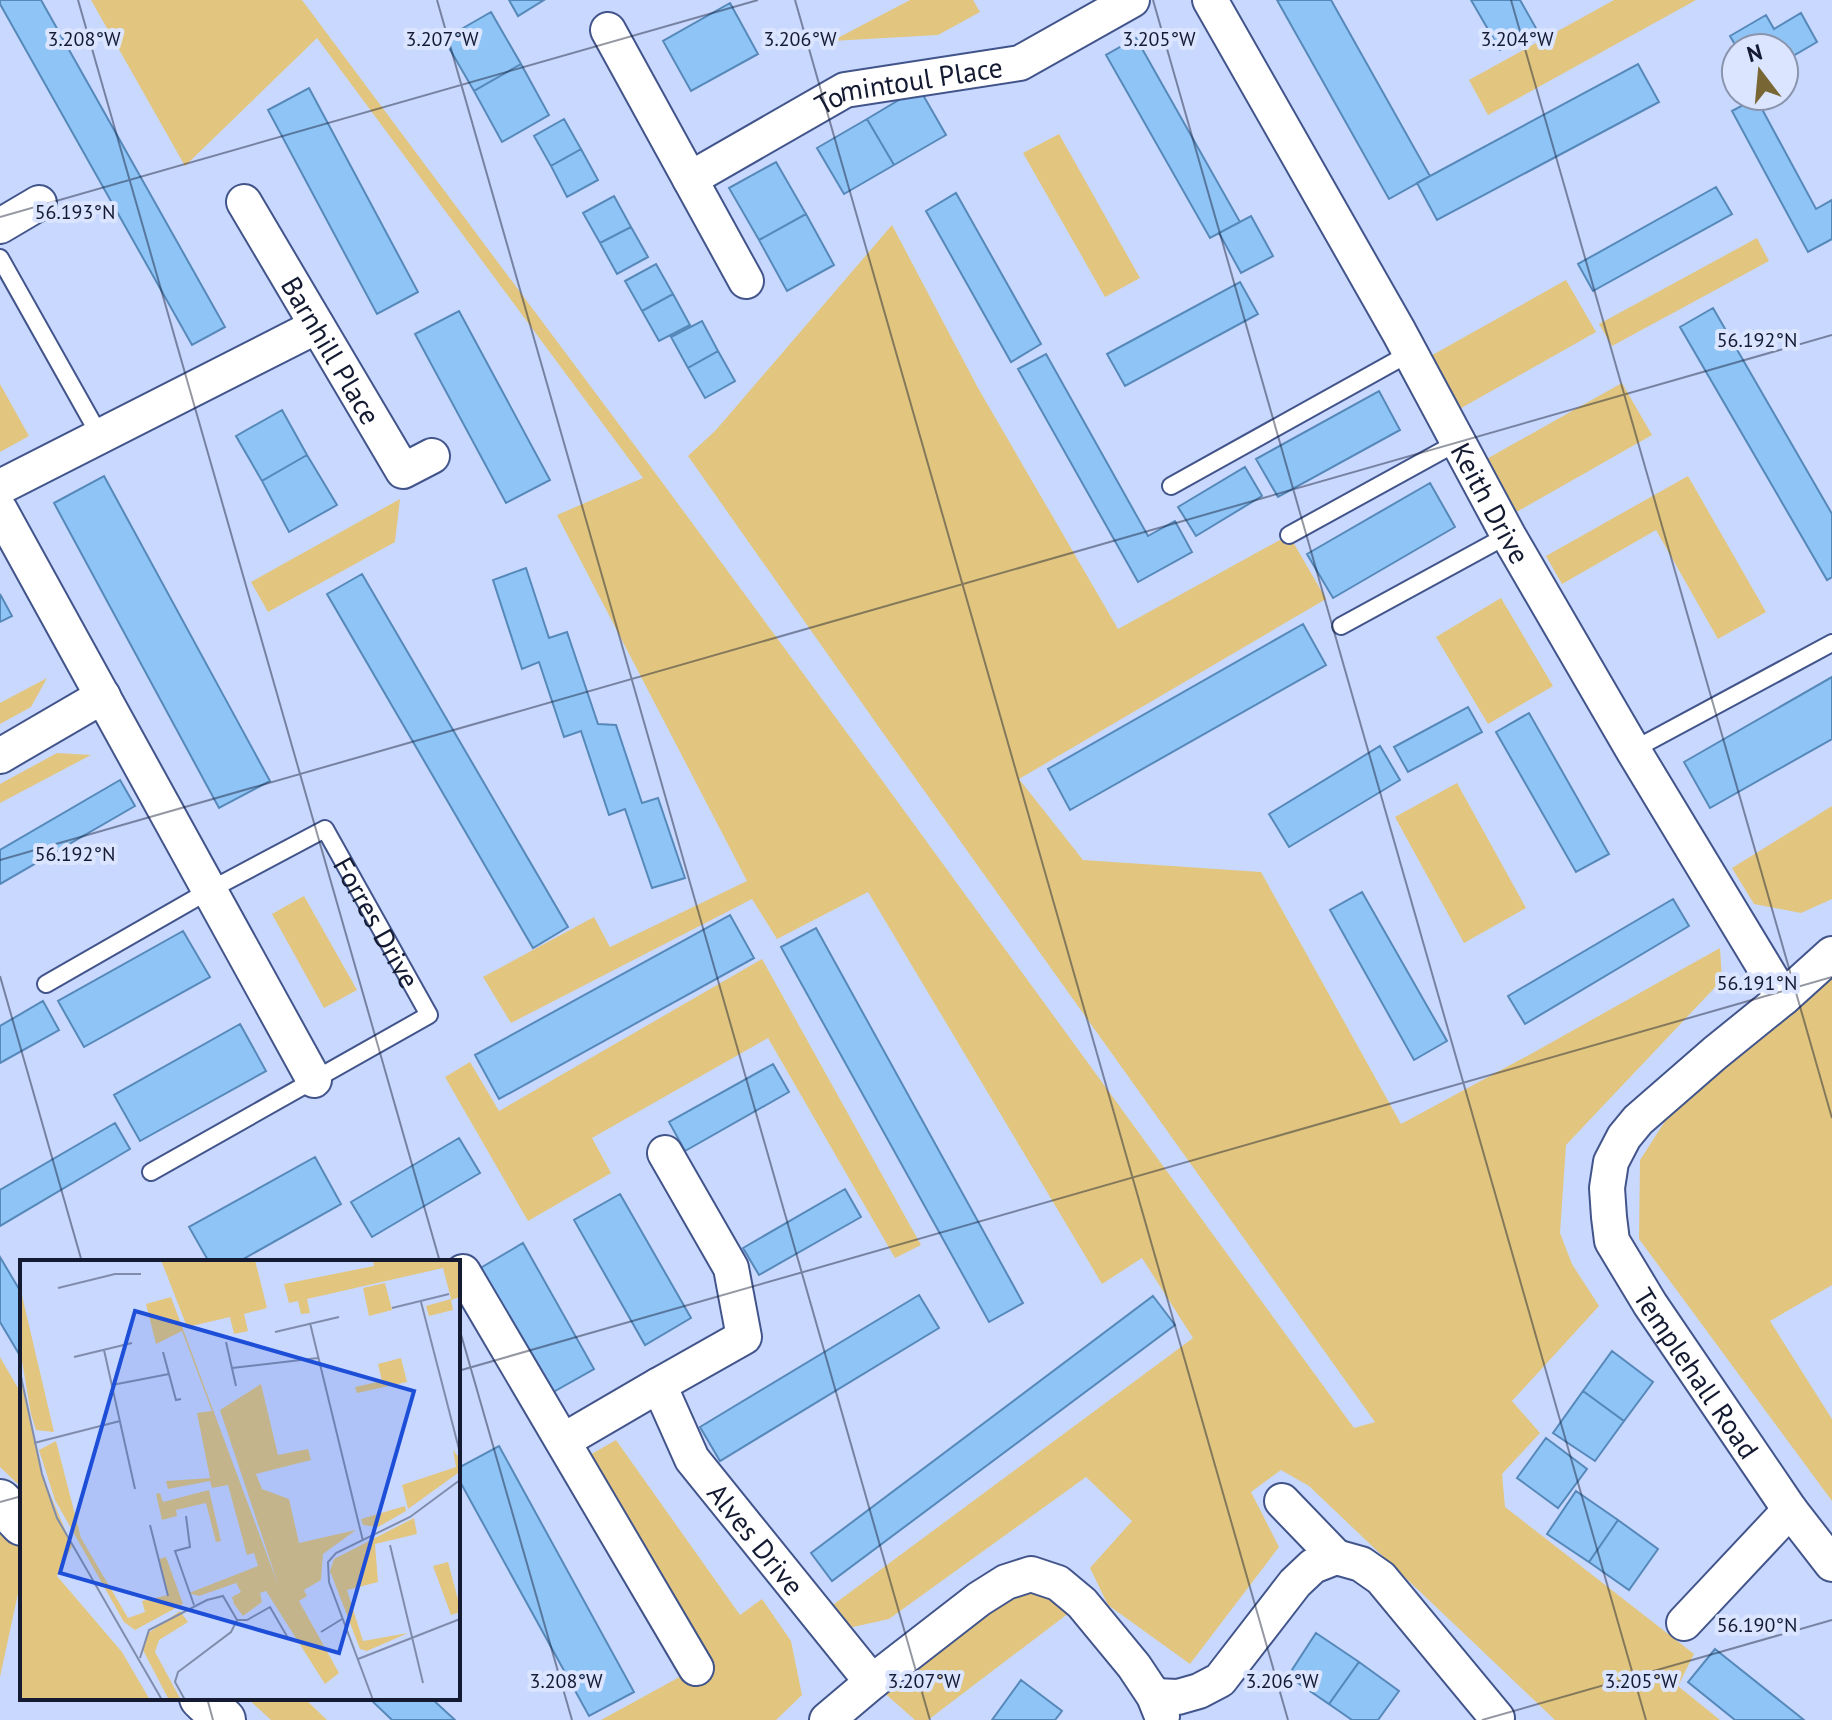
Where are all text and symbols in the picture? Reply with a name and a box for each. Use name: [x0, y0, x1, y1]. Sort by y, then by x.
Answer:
text: 3.208°W: [48, 26, 121, 52]
text: 3.207°W: [406, 26, 479, 52]
text: 3.206°W: [764, 26, 837, 52]
text: 3.205°W: [1123, 26, 1196, 52]
text: 3.204°W: [1481, 26, 1554, 52]
north arrow: [1720, 32, 1800, 112]
text: N: [1744, 37, 1765, 68]
street label: Tomintoul Place: [808, 47, 1005, 122]
text: 56.193°N: [35, 199, 115, 225]
street label: Barnhill Place: [273, 269, 390, 431]
text: 56.192°N: [1717, 327, 1797, 353]
street label: Keith Drive: [1443, 436, 1539, 570]
text: 56.192°N: [35, 841, 115, 867]
street label: Forres Drive: [326, 850, 429, 994]
text: 56.191°N: [1717, 970, 1797, 996]
inset map: [20, 1260, 460, 1700]
street label: Templehall Road: [1626, 1281, 1768, 1466]
street label: Alves Drive: [700, 1475, 813, 1603]
text: 56.190°N: [1717, 1612, 1797, 1638]
text: 3.208°W: [530, 1668, 603, 1694]
text: 3.207°W: [888, 1668, 961, 1694]
text: 3.206°W: [1246, 1668, 1319, 1694]
text: 3.205°W: [1605, 1668, 1678, 1694]

